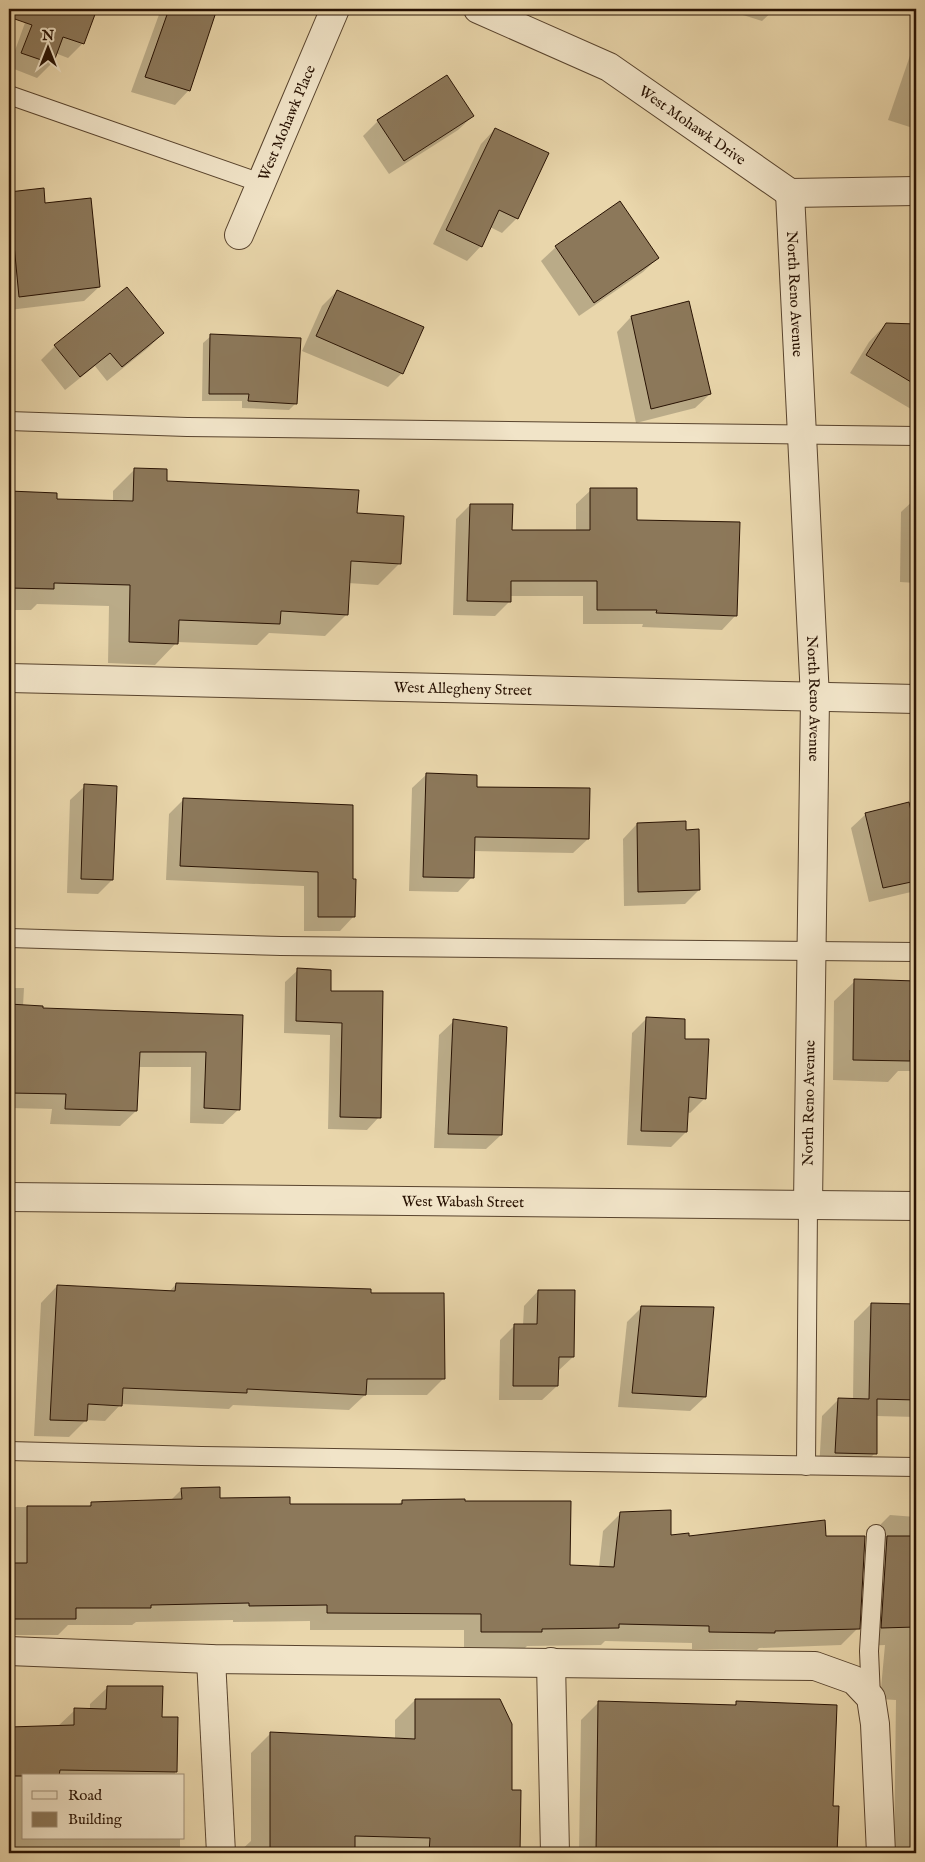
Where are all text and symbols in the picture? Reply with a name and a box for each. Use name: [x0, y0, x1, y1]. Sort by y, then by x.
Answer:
north arrow: [22, 22, 72, 72]
text: N: [41, 27, 54, 45]
street label: West Mohawk Place: [254, 62, 320, 184]
street label: West Mohawk Drive: [635, 81, 750, 169]
street label: North Reno Avenue: [782, 230, 808, 357]
street label: North Reno Avenue: [802, 635, 825, 762]
street label: West Allegheny Street: [394, 677, 532, 700]
street label: North Reno Avenue: [798, 1040, 820, 1166]
street label: West Wabash Street: [402, 1191, 524, 1212]
legend: [22, 1774, 185, 1840]
text: Road: [68, 1786, 103, 1805]
text: Building: [68, 1810, 123, 1829]

